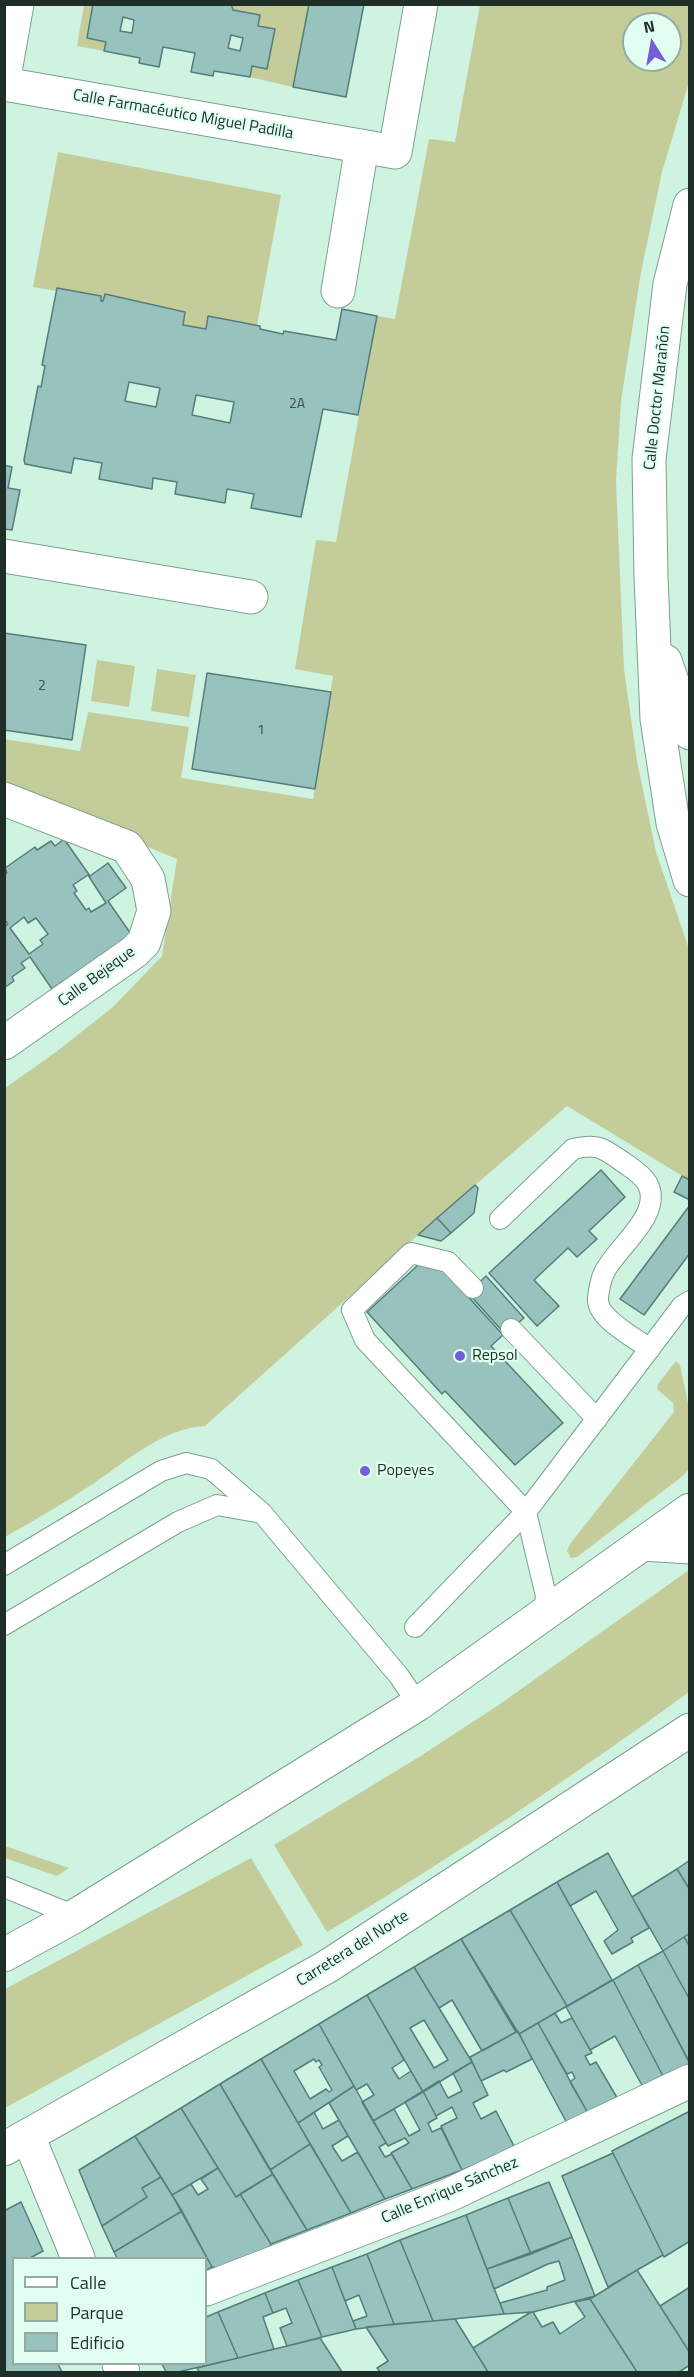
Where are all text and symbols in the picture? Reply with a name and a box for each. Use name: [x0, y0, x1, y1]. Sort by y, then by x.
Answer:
north arrow: [622, 12, 682, 72]
text: N: [641, 13, 657, 39]
street label: Calle Farmacéutico Miguel Padilla: [71, 86, 295, 144]
street label: Calle Doctor Marañón: [641, 325, 675, 471]
house number: 2A: [289, 397, 305, 413]
house number: 2: [38, 679, 46, 695]
house number: 1: [257, 723, 265, 739]
street label: Calle Bejeque: [55, 943, 139, 1011]
place label: Repsol: [472, 1346, 518, 1366]
marker: Repsol: [453, 1349, 467, 1363]
place label: Popeyes: [377, 1461, 434, 1481]
marker: Popeyes: [358, 1464, 372, 1478]
street label: Carretera del Norte: [293, 1907, 413, 1991]
street label: Calle Enrique Sánchez: [379, 2153, 521, 2229]
legend: [12, 2257, 207, 2365]
text: Calle: [70, 2269, 106, 2296]
text: Parque: [70, 2299, 124, 2326]
text: Edificio: [70, 2329, 124, 2356]

